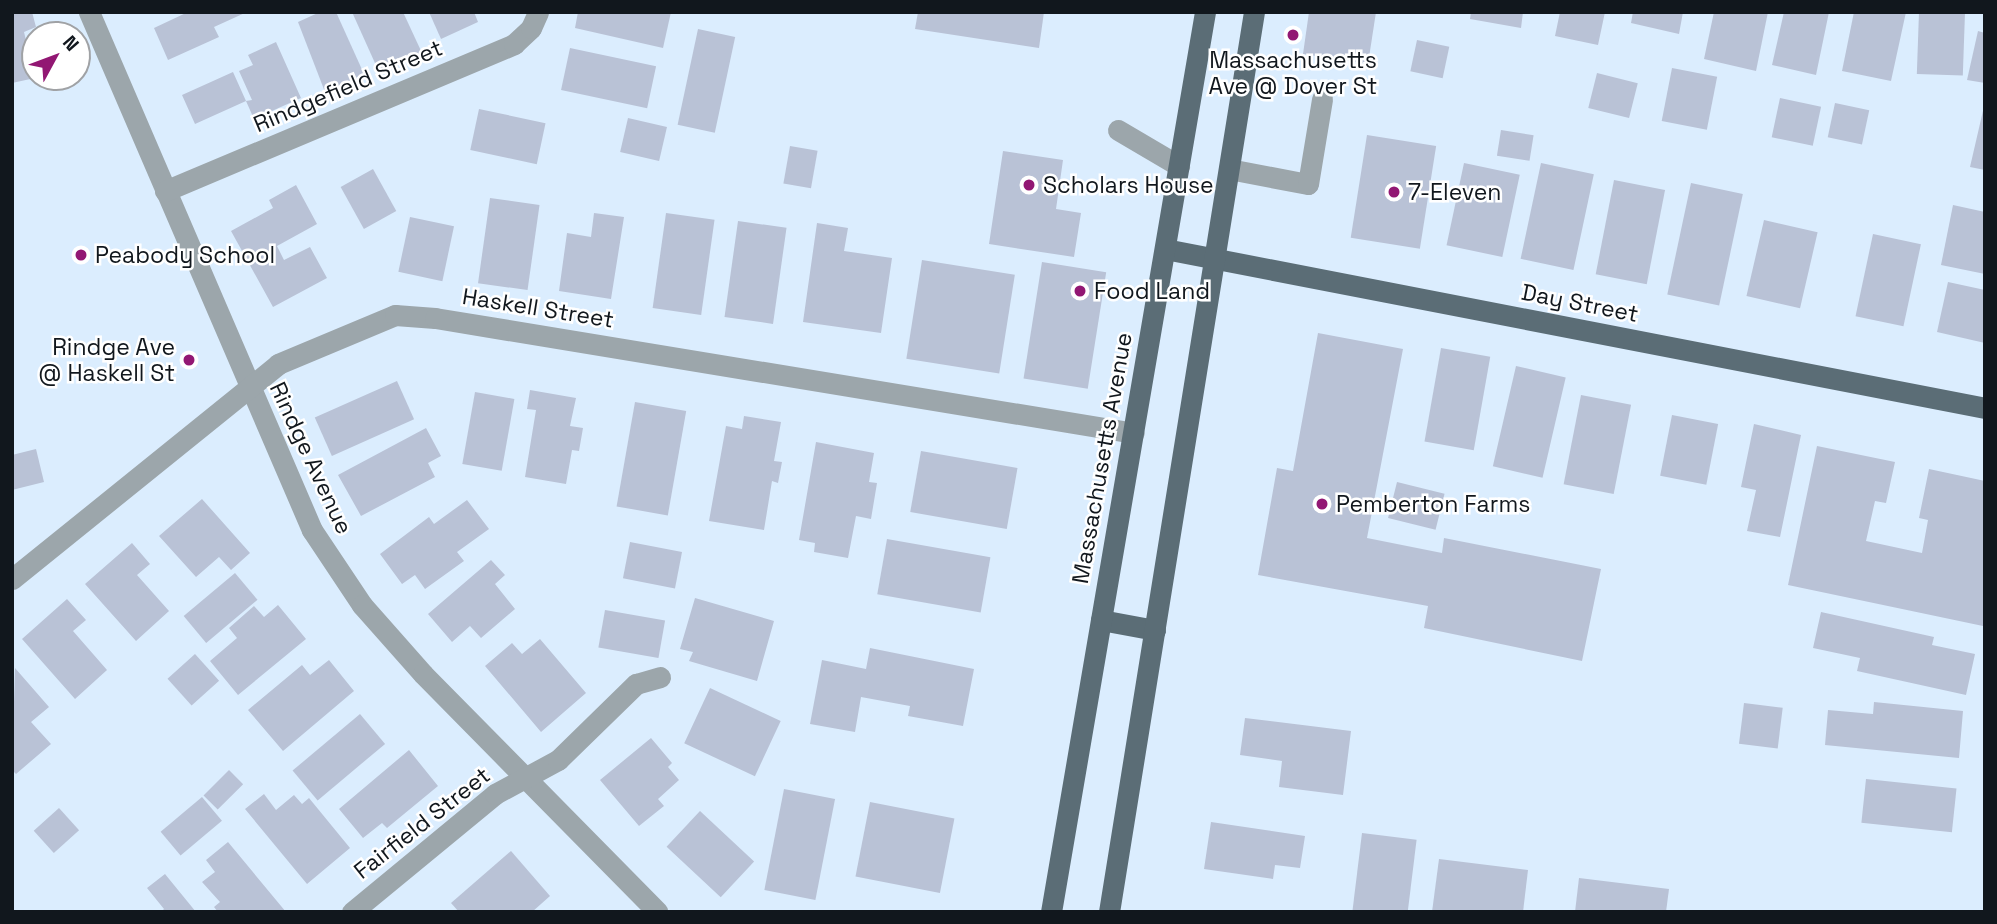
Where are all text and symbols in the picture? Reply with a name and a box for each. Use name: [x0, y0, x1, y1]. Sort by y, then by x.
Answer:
north arrow: [21, 21, 91, 91]
marker: Massachusetts Ave @ Dover St: [1285, 27, 1301, 43]
text: N: [57, 30, 84, 56]
street label: Rindgefield Street: [249, 34, 447, 138]
place label: Massachusetts Ave @ Dover St: [1209, 46, 1377, 100]
place label: Scholars House: [1043, 171, 1214, 199]
marker: Scholars House: [1021, 177, 1037, 193]
place label: 7-Eleven: [1408, 178, 1501, 206]
marker: 7-Eleven: [1386, 184, 1402, 200]
place label: Peabody School: [95, 241, 275, 269]
marker: Peabody School: [73, 247, 89, 263]
place label: Food Land: [1094, 277, 1210, 305]
street label: Day Street: [1519, 278, 1641, 328]
street label: Haskell Street: [460, 282, 616, 334]
marker: Food Land: [1072, 283, 1088, 299]
street label: Massachusetts Avenue: [1066, 330, 1138, 586]
place label: Rindge Ave @ Haskell St: [38, 333, 175, 387]
marker: Rindge Ave @ Haskell St: [181, 352, 197, 368]
street label: Rindge Avenue: [264, 378, 358, 538]
place label: Pemberton Farms: [1336, 490, 1530, 518]
marker: Pemberton Farms: [1314, 496, 1330, 512]
street label: Fairfield Street: [348, 761, 496, 885]

